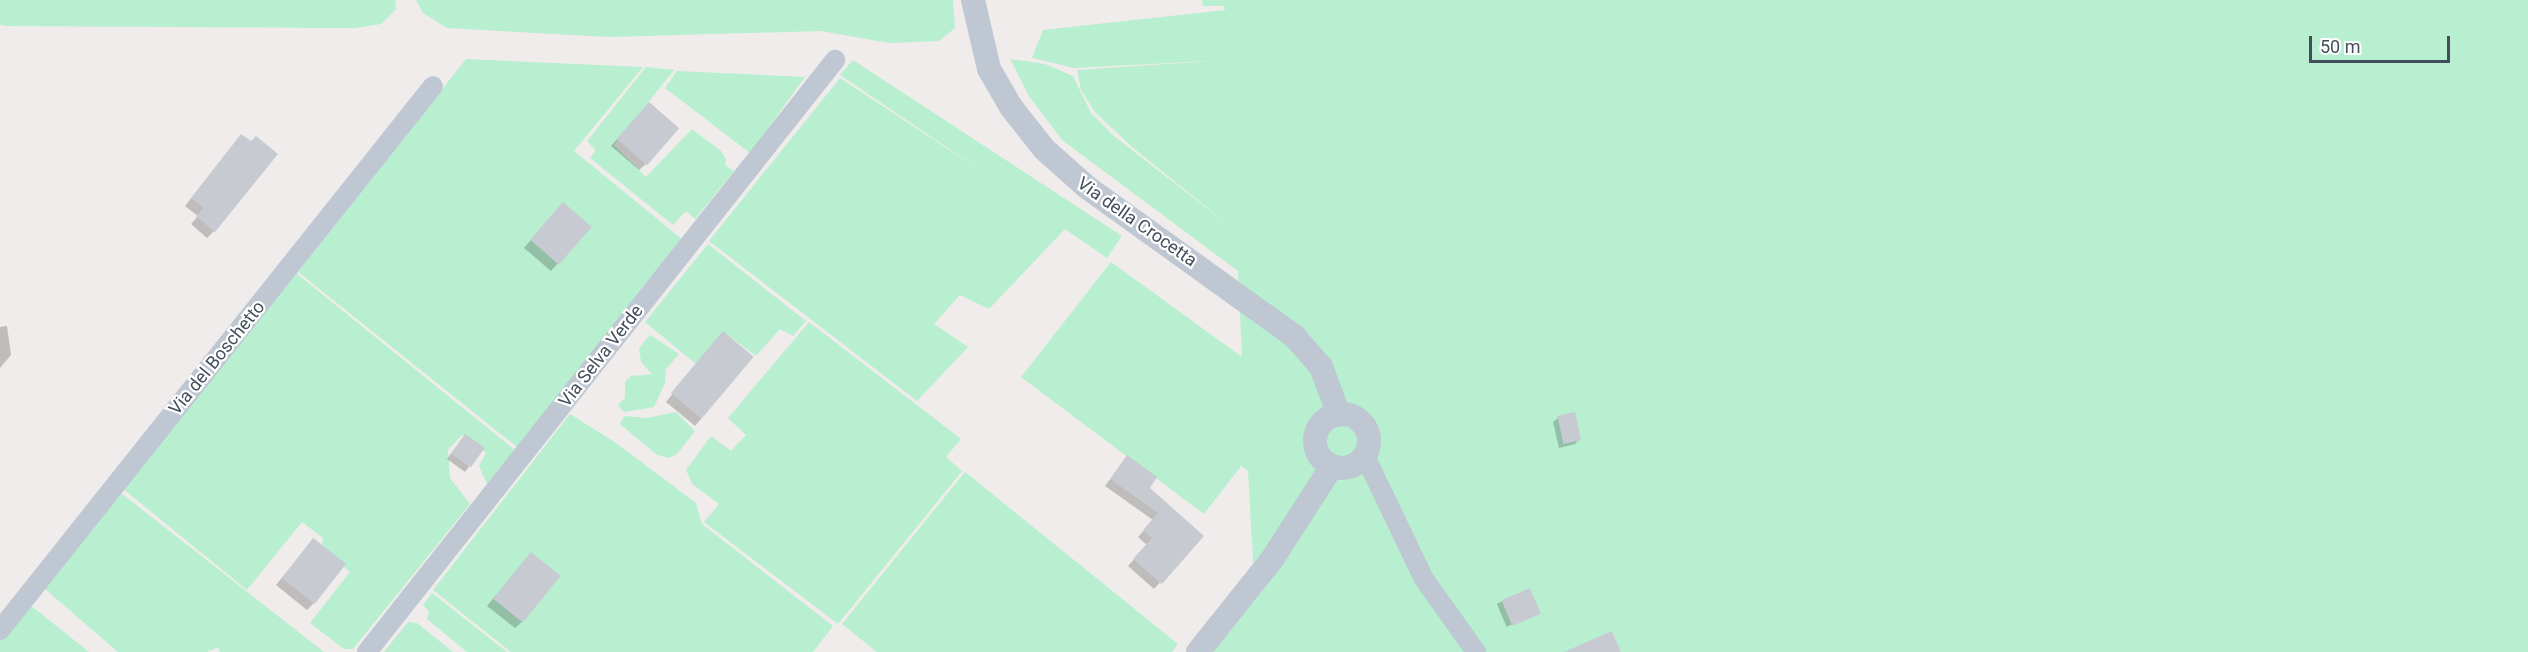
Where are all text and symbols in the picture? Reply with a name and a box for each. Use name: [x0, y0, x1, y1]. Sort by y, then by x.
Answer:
scale bar: [2312, 24, 2453, 62]
text: 50 m: [2320, 36, 2360, 57]
street label: Via della Crocetta: [1073, 173, 1201, 271]
street label: Via del Boschetto: [165, 297, 269, 419]
street label: Via Selva Verde: [554, 301, 648, 411]

